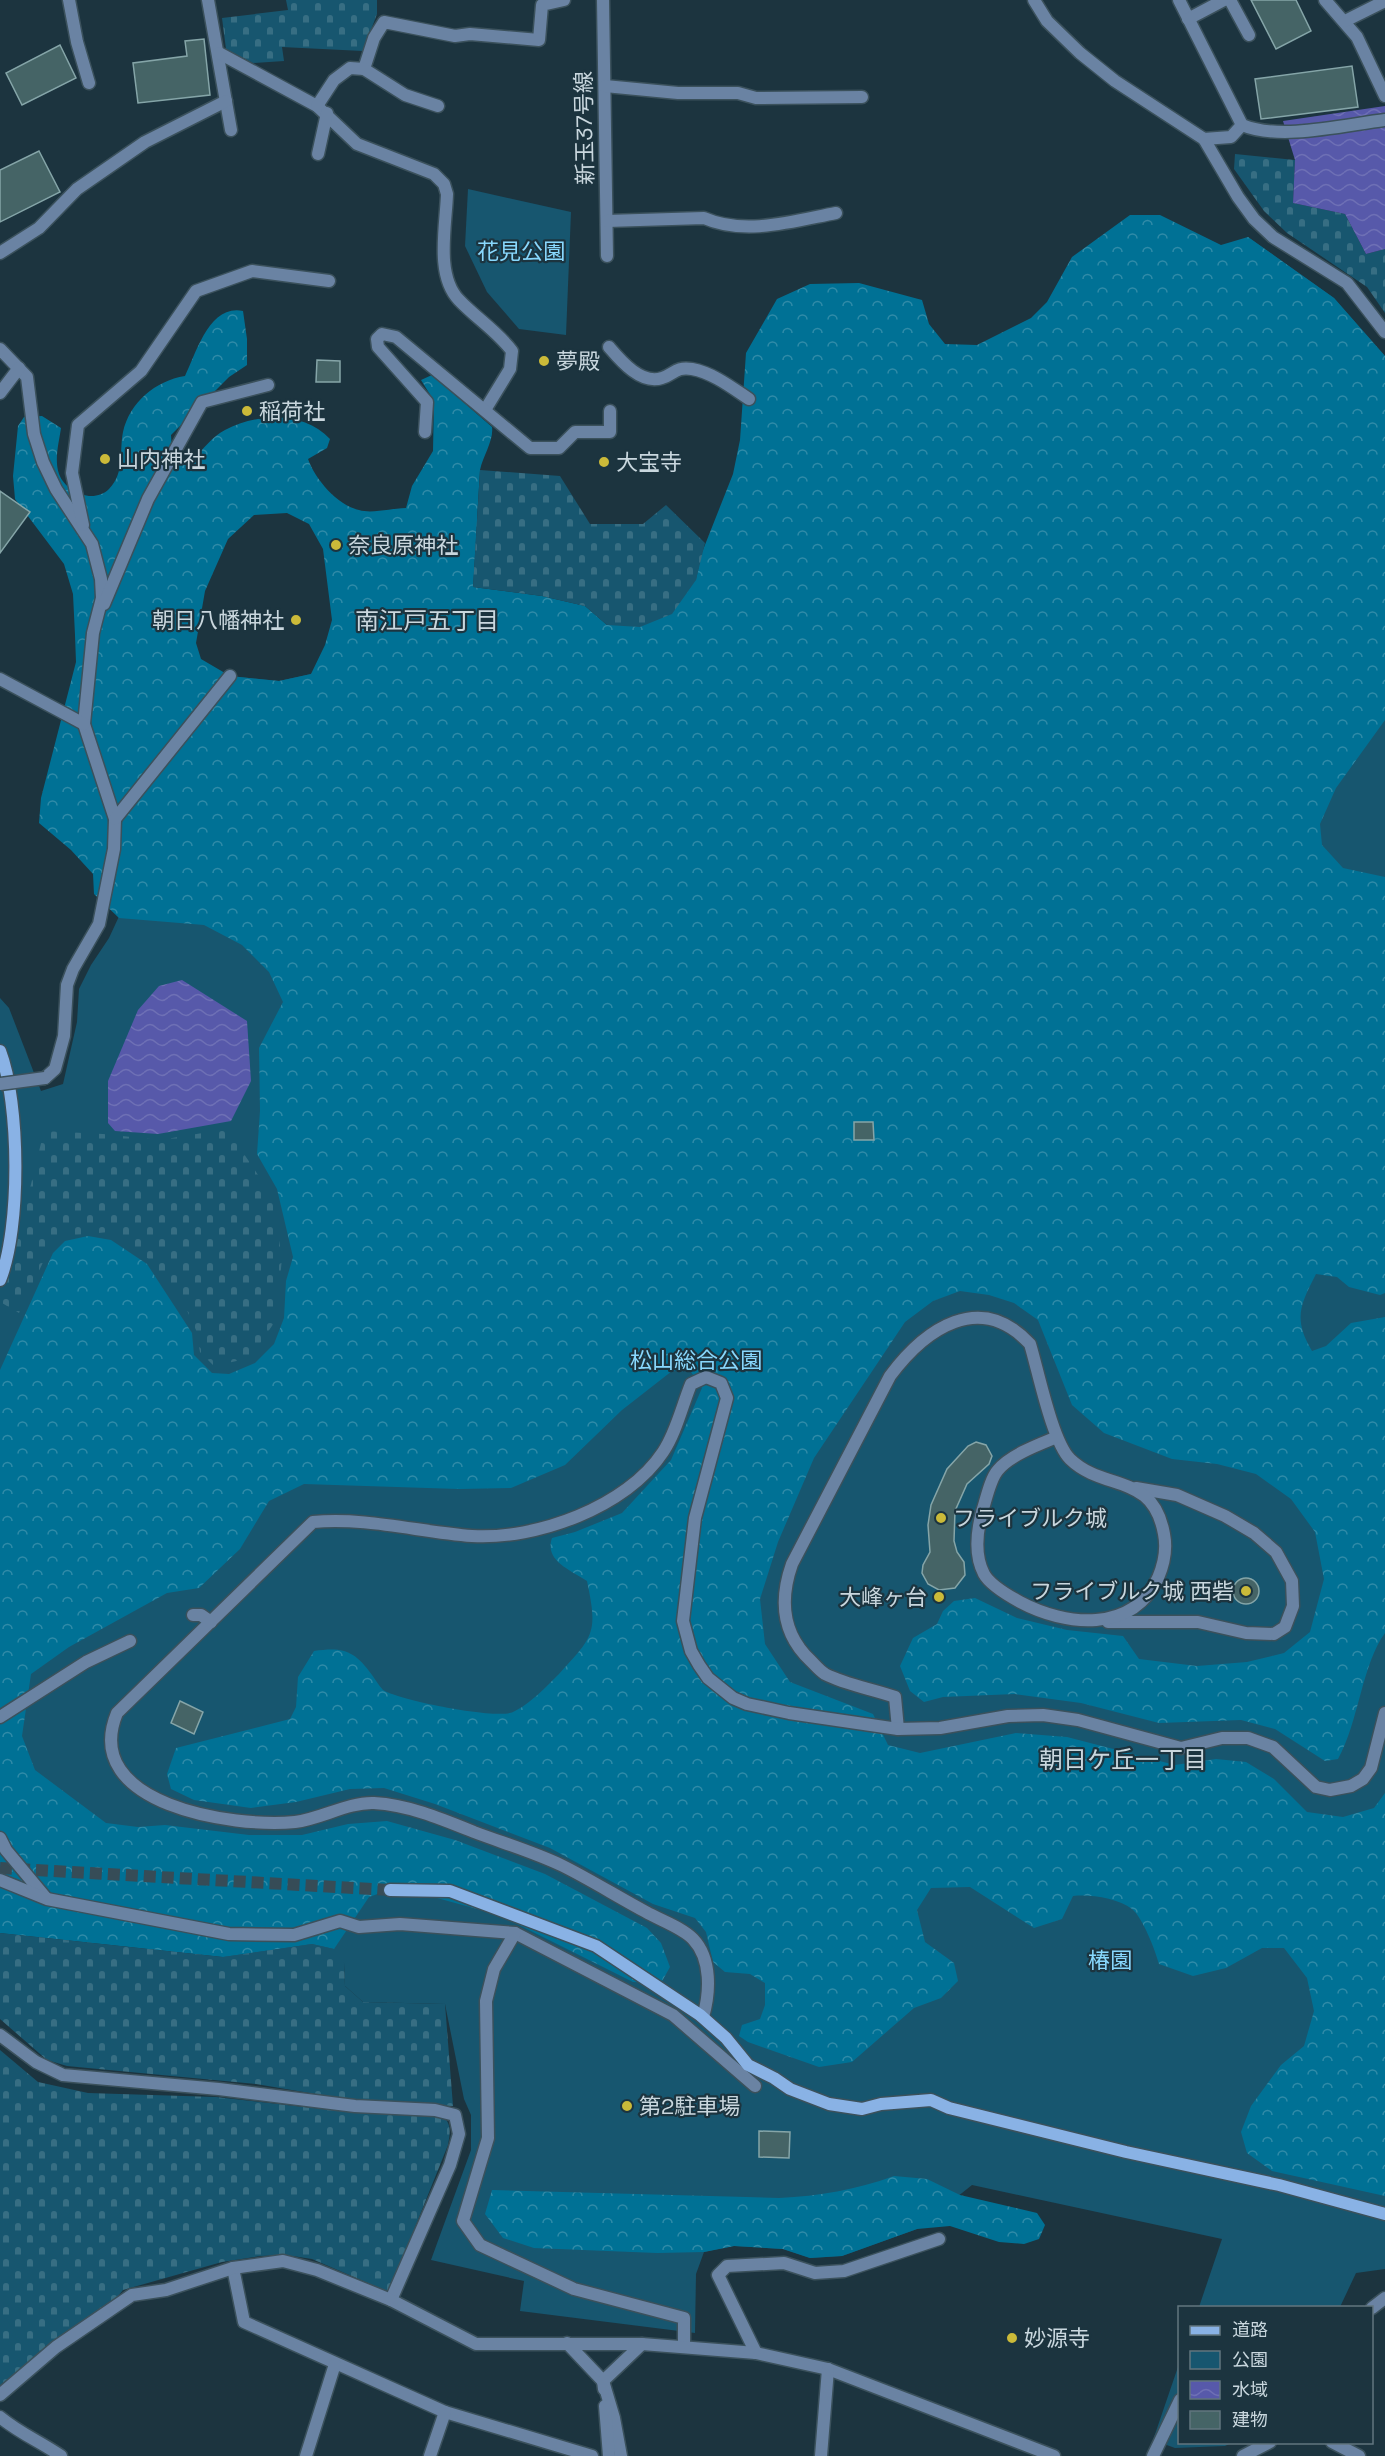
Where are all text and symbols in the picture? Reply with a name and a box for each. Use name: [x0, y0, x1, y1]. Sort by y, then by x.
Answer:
street label: 新玉37号線: [569, 71, 599, 185]
park label: 花見公園: [477, 237, 565, 265]
place label: 夢殿: [556, 347, 600, 375]
marker: 夢殿: [537, 354, 551, 368]
place label: 稲荷社: [259, 397, 325, 425]
marker: 稲荷社: [240, 404, 254, 418]
place label: 山内神社: [117, 445, 205, 473]
place label: 大宝寺: [616, 448, 682, 476]
marker: 山内神社: [98, 452, 112, 466]
marker: 大宝寺: [597, 455, 611, 469]
place label: 奈良原神社: [348, 531, 458, 559]
marker: 奈良原神社: [329, 538, 343, 552]
district label: 南江戸五丁目: [355, 605, 499, 636]
place label: 朝日八幡神社: [152, 606, 284, 634]
marker: 朝日八幡神社: [289, 613, 303, 627]
park label: 松山総合公園: [630, 1346, 762, 1374]
place label: フライブルク城: [953, 1504, 1107, 1532]
marker: フライブルク城: [934, 1511, 948, 1525]
place label: フライブルク城 西砦: [1030, 1577, 1234, 1605]
place label: 大峰ヶ台: [839, 1583, 927, 1611]
marker: フライブルク城 西砦: [1239, 1584, 1253, 1598]
marker: 大峰ヶ台: [932, 1590, 946, 1604]
district label: 朝日ケ丘一丁目: [1039, 1744, 1207, 1775]
park label: 椿園: [1088, 1946, 1132, 1974]
place label: 第2駐車場: [639, 2092, 740, 2120]
marker: 第2駐車場: [620, 2099, 634, 2113]
legend: [1178, 2306, 1373, 2444]
text: 道路: [1232, 2318, 1268, 2341]
place label: 妙源寺: [1024, 2324, 1090, 2352]
marker: 妙源寺: [1005, 2331, 1019, 2345]
text: 公園: [1232, 2348, 1268, 2371]
text: 水域: [1232, 2378, 1268, 2401]
text: 建物: [1232, 2408, 1268, 2431]

